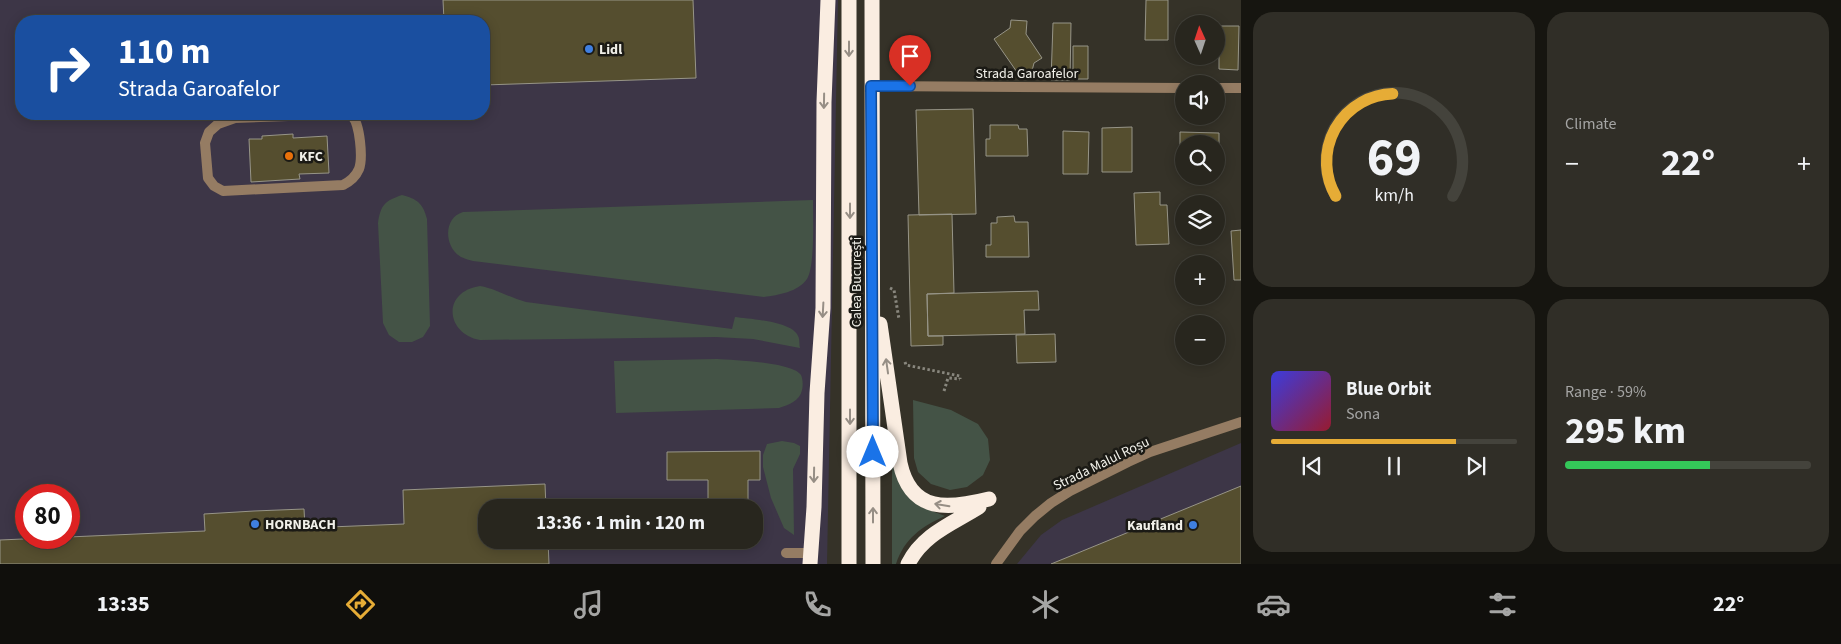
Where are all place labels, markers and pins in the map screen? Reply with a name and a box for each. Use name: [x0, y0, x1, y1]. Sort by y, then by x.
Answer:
pin: [889, 35, 931, 86]
place label: Lidl: [599, 40, 622, 60]
marker: Lidl: [583, 43, 595, 55]
place label: KFC: [299, 147, 323, 167]
marker: KFC: [283, 150, 295, 162]
place label: HORNBACH: [265, 515, 336, 535]
place label: Kaufland: [1127, 516, 1183, 536]
marker: HORNBACH: [249, 518, 261, 530]
marker: Kaufland: [1187, 519, 1199, 531]

